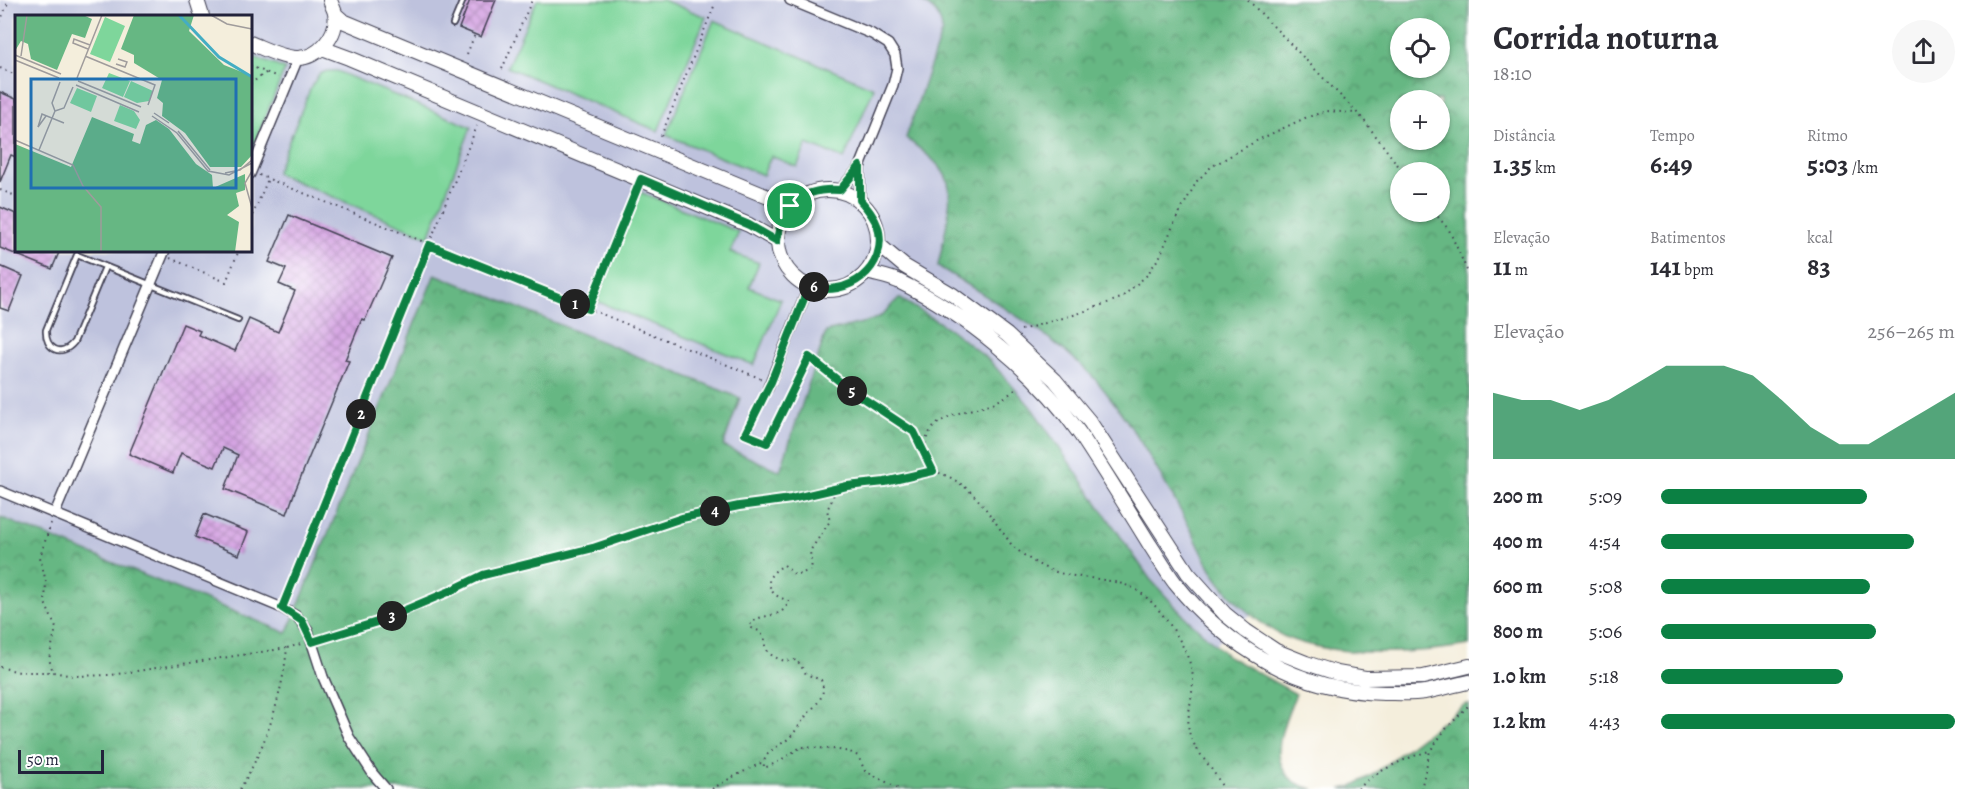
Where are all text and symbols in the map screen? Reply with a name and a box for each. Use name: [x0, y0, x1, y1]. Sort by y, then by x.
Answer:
inset map: [15, 15, 252, 252]
text: Corrida noturna: [1493, 15, 1719, 60]
map controls: [1390, 18, 1450, 222]
button: locate: [1390, 18, 1450, 78]
button: share: [1892, 20, 1955, 83]
text: 18:10: [1493, 60, 1532, 87]
button: +: [1390, 90, 1450, 150]
text: Distância: [1493, 125, 1555, 147]
text: Tempo: [1650, 125, 1695, 147]
text: Ritmo: [1807, 125, 1848, 147]
text: 1.35: [1493, 147, 1532, 182]
text: 6:49: [1650, 147, 1693, 182]
text: 5:03: [1807, 147, 1849, 182]
text: km: [1532, 157, 1556, 179]
text: /km: [1849, 157, 1878, 179]
button: −: [1390, 162, 1450, 222]
pin: [764, 180, 815, 231]
icon: arrive: [773, 189, 806, 222]
text: Elevação: [1493, 227, 1550, 249]
text: Batimentos: [1650, 227, 1726, 249]
text: kcal: [1807, 227, 1833, 249]
text: 11: [1493, 249, 1512, 284]
text: 141: [1650, 249, 1681, 284]
text: 83: [1807, 249, 1831, 284]
text: m: [1512, 259, 1528, 281]
text: bpm: [1681, 259, 1714, 281]
pin: 6: [799, 272, 829, 302]
text: 6: [810, 276, 818, 298]
pin: 1: [560, 289, 590, 319]
text: 1: [572, 293, 578, 315]
text: Elevação: [1493, 318, 1564, 345]
text: 256–265 m: [1868, 318, 1955, 345]
pin: 5: [837, 376, 867, 406]
text: 5: [849, 380, 855, 402]
pin: 2: [346, 399, 376, 429]
text: 2: [357, 403, 365, 425]
text: 200 m: [1493, 483, 1543, 510]
text: 5:09: [1589, 483, 1622, 510]
pin: 4: [700, 496, 730, 526]
text: 4: [711, 500, 719, 522]
text: 400 m: [1493, 528, 1543, 555]
text: 4:54: [1589, 528, 1620, 555]
text: 600 m: [1493, 573, 1543, 600]
text: 5:08: [1589, 573, 1623, 600]
pin: 3: [377, 601, 407, 631]
text: 3: [389, 605, 395, 627]
text: 800 m: [1493, 618, 1543, 645]
text: 5:06: [1589, 618, 1622, 645]
text: 1.0 km: [1493, 663, 1546, 690]
text: 5:18: [1589, 663, 1619, 690]
text: 1.2 km: [1493, 708, 1546, 735]
text: 4:43: [1589, 708, 1620, 735]
scale bar: [18, 747, 104, 774]
text: 50 m: [27, 749, 59, 771]

